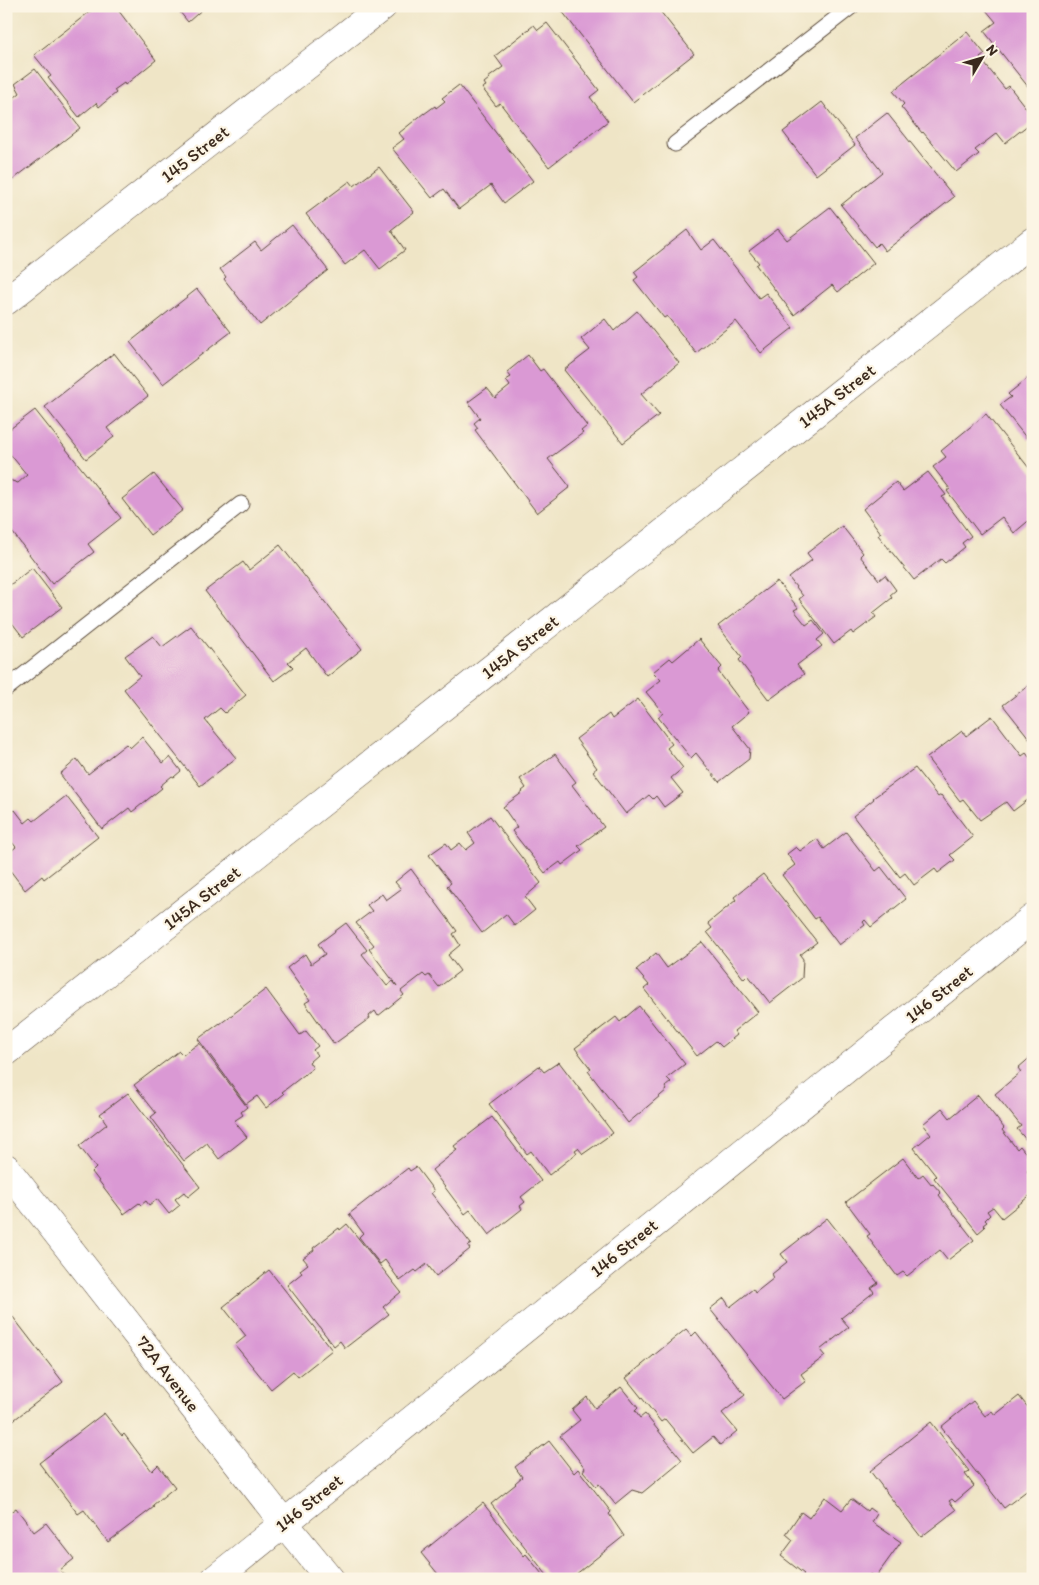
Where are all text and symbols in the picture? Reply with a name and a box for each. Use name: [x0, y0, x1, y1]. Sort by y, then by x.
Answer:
north arrow: [956, 32, 1006, 82]
text: N: [982, 41, 1001, 59]
street label: 145 Street: [157, 120, 234, 187]
street label: 145A Street: [794, 359, 880, 433]
street label: 145A Street: [477, 610, 563, 684]
street label: 145A Street: [159, 861, 245, 935]
street label: 146 Street: [901, 960, 977, 1028]
street label: 146 Street: [586, 1214, 662, 1282]
street label: 72A Avenue: [131, 1332, 205, 1416]
street label: 146 Street: [271, 1469, 347, 1537]

